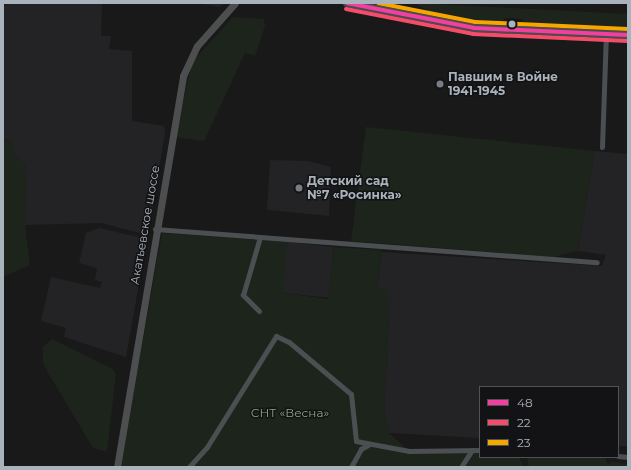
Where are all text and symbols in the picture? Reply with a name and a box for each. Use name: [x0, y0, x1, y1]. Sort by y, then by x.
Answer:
unlabelled marker: [507, 19, 517, 29]
place label: Павшим в Войне 1941-1945: [448, 70, 558, 98]
marker: Павшим в Войне 1941-1945: [435, 79, 445, 89]
street label: Акатьевское шоссе: [127, 164, 163, 286]
place label: Детский сад №7 «Росинка»: [307, 174, 402, 202]
marker: Детский сад №7 «Росинка»: [294, 183, 304, 193]
legend: [479, 386, 619, 458]
text: 48: [517, 395, 533, 410]
park label: СНТ «Весна»: [251, 406, 329, 420]
text: 22: [517, 415, 531, 430]
text: 23: [517, 435, 531, 450]

